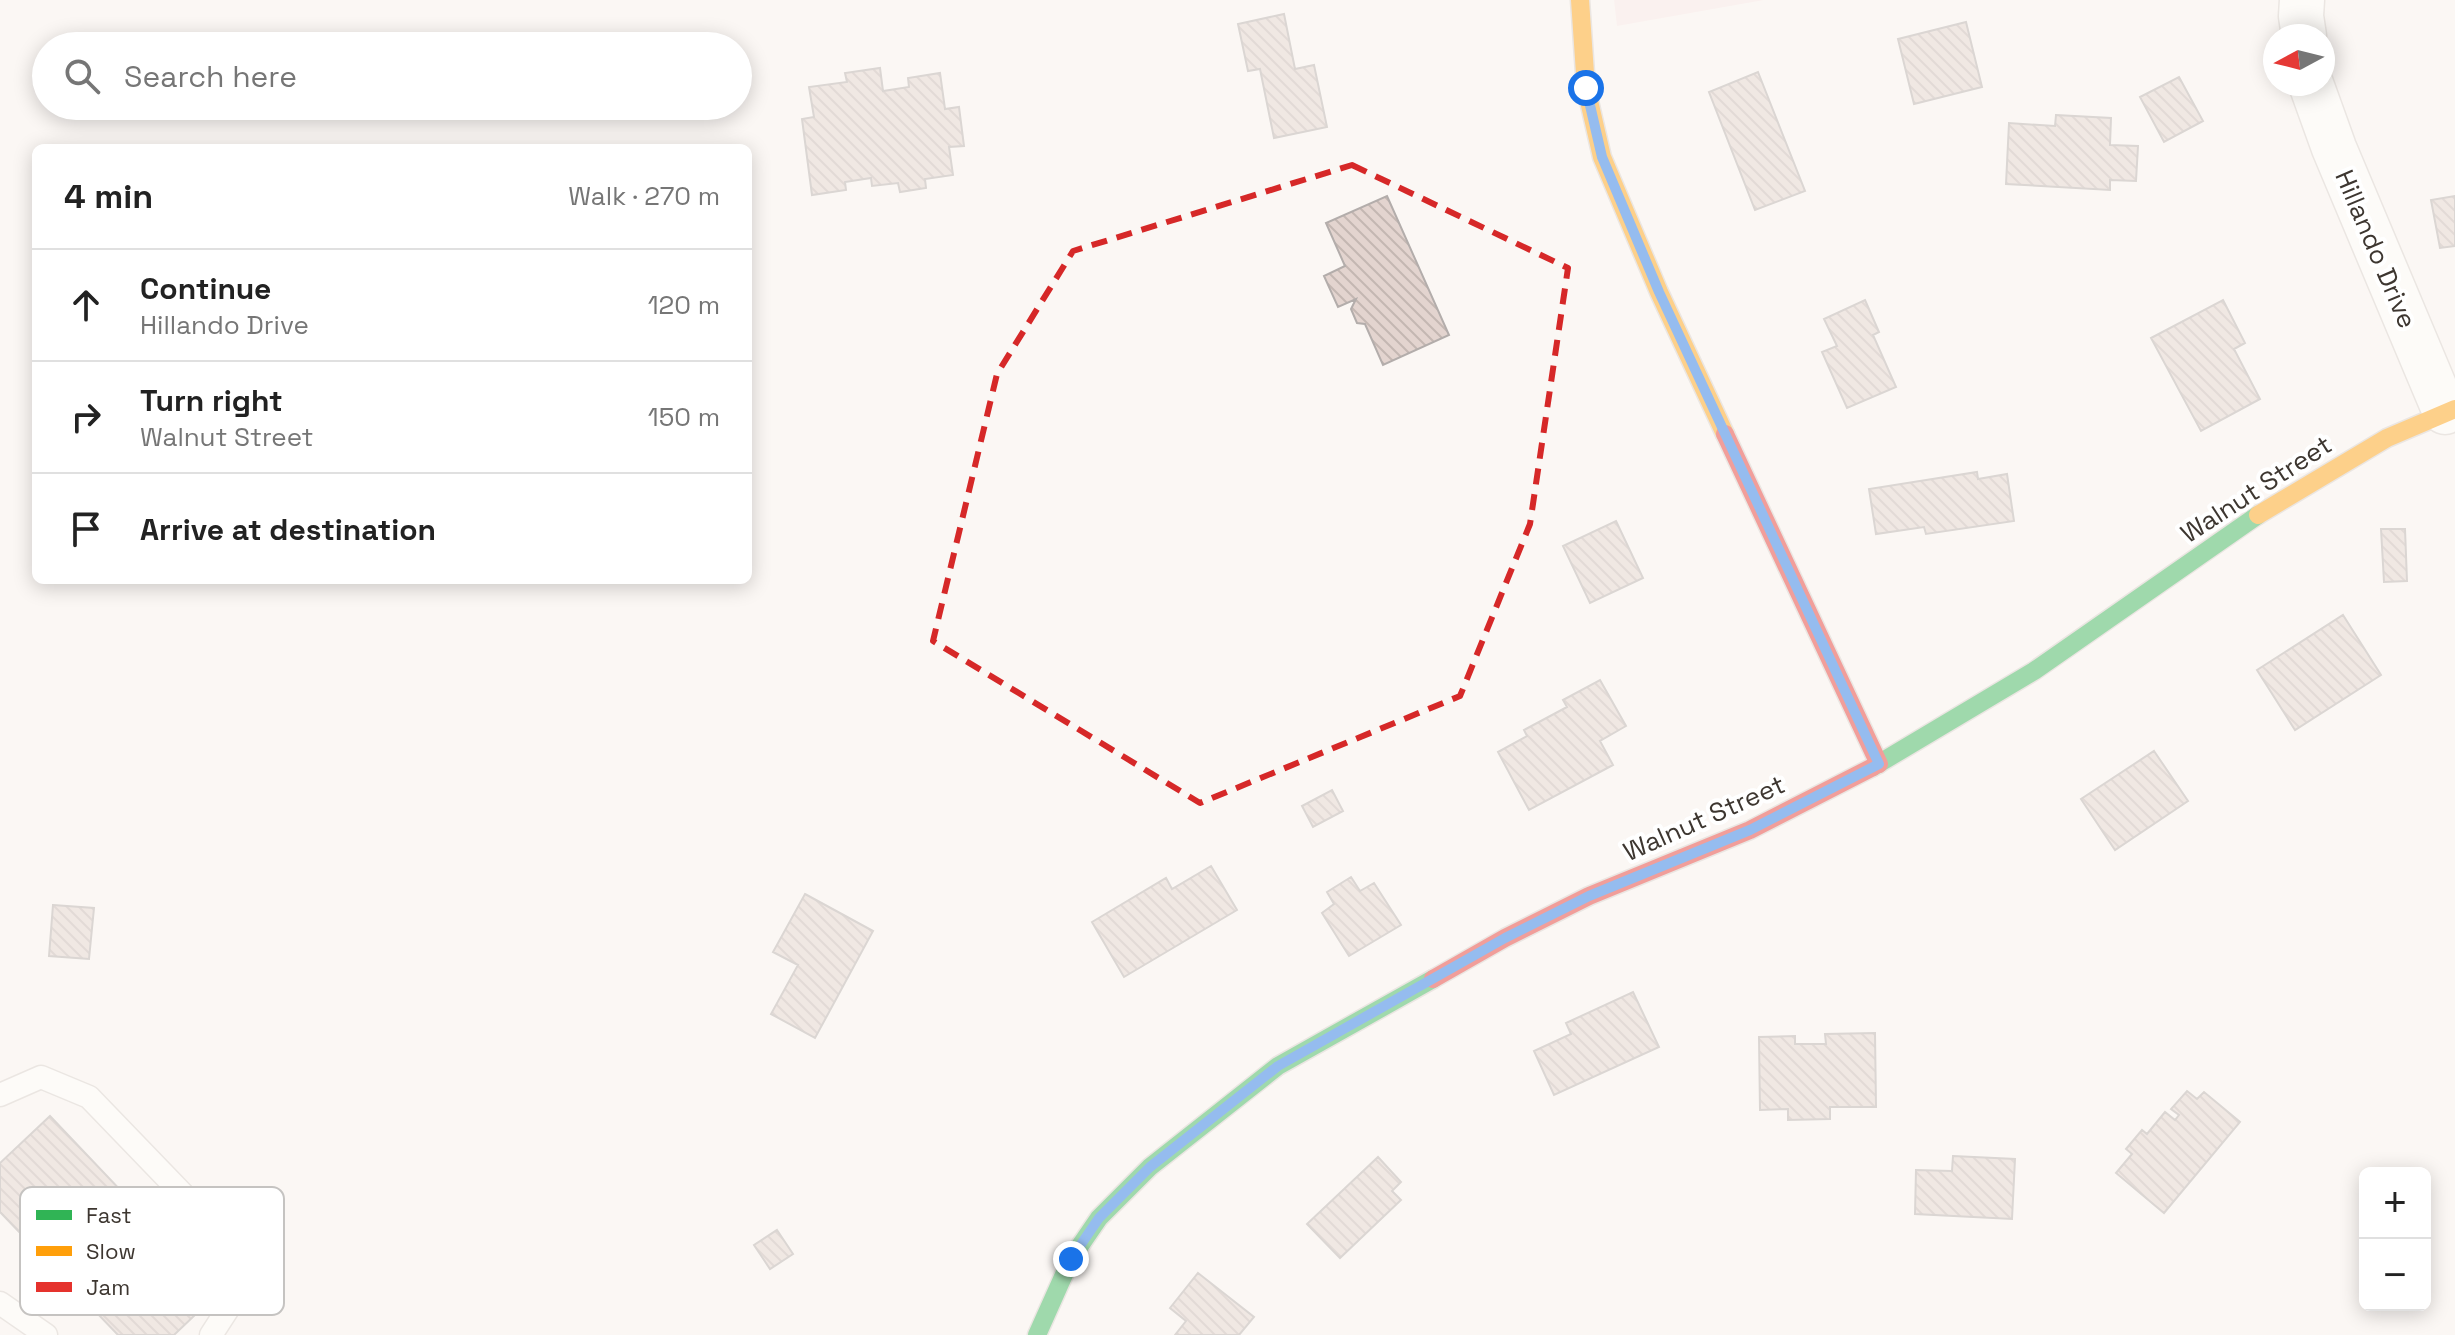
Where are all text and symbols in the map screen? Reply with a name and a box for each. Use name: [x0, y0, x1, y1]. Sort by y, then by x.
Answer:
north arrow: [2263, 24, 2335, 96]
search box: [32, 32, 752, 120]
icon: search: [60, 54, 104, 98]
text: Search here: [124, 57, 297, 96]
route start: [1568, 70, 1604, 106]
street label: Hillando Drive: [2327, 165, 2425, 333]
text: 4 min: [64, 175, 153, 218]
text: Walk · 270 m: [568, 179, 720, 213]
text: Continue: [140, 269, 271, 308]
icon: ahead: [64, 283, 108, 327]
text: 120 m: [648, 288, 720, 322]
text: Hillando Drive: [140, 308, 309, 342]
text: Turn right: [140, 381, 283, 420]
icon: right: [64, 395, 108, 439]
text: 150 m: [648, 400, 720, 434]
text: Walnut Street: [140, 420, 314, 454]
street label: Walnut Street: [2174, 427, 2338, 551]
icon: arrive: [64, 507, 108, 551]
text: Arrive at destination: [140, 510, 436, 549]
street label: Walnut Street: [1618, 767, 1790, 869]
map controls: [2359, 1167, 2431, 1311]
button: +: [2359, 1167, 2431, 1239]
legend: [20, 1187, 284, 1315]
text: Fast: [86, 1201, 132, 1229]
text: Slow: [86, 1237, 136, 1265]
button: −: [2359, 1239, 2431, 1311]
route end: [1053, 1241, 1089, 1277]
text: Jam: [86, 1273, 130, 1301]

